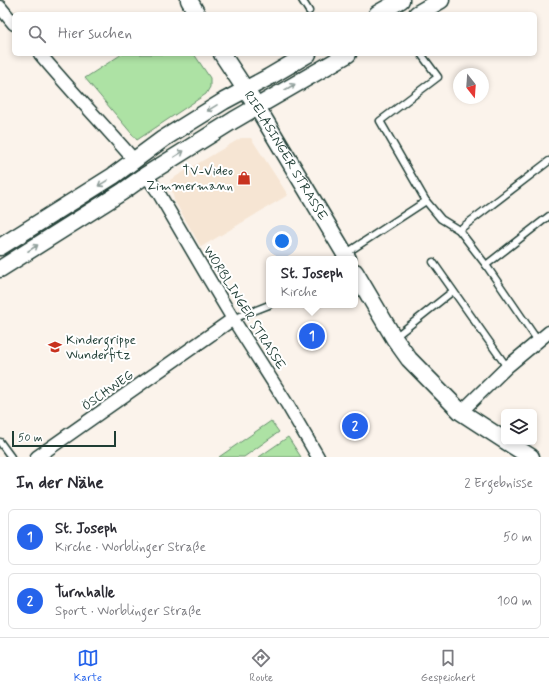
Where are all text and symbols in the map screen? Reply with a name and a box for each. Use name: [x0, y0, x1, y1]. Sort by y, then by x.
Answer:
search box: [12, 12, 537, 56]
icon: search: [26, 23, 48, 45]
text: Hier suchen: [58, 24, 132, 44]
north arrow: [453, 68, 489, 104]
one-way arrow: [284, 83, 296, 91]
street label: RIELASINGER STRASSE: [240, 88, 331, 223]
one-way arrow: [206, 105, 218, 113]
one-way arrow: [173, 150, 184, 158]
place label: TV-Video Zimmermann: [146, 163, 233, 195]
shop icon: TV-Video Zimmermann: [236, 170, 252, 186]
one-way arrow: [97, 178, 108, 187]
your location: [272, 231, 292, 251]
street label: WORBLINGER STRASSE: [199, 243, 289, 373]
one-way arrow: [27, 244, 39, 252]
popup: [266, 256, 358, 308]
text: St. Joseph: [281, 264, 343, 284]
text: Kirche: [281, 284, 317, 301]
pin: 1: [299, 321, 325, 351]
place label: Kindergrippe Wunderfitz: [66, 332, 136, 364]
school or university icon: Kindergrippe Wunderfitz: [47, 339, 63, 355]
street label: ÖSCHWEG: [79, 367, 138, 415]
map controls: [501, 409, 537, 445]
button: layers: [501, 409, 537, 445]
pin: 2: [342, 411, 368, 441]
scale bar: [12, 429, 116, 448]
text: 50 m: [18, 431, 43, 445]
text: In der Nähe: [16, 472, 104, 494]
text: 2 Ergebnisse: [464, 475, 533, 492]
text: St. Joseph: [55, 519, 117, 539]
text: 1: [27, 529, 33, 546]
text: 50 m: [503, 529, 532, 546]
text: Kirche · Worblinger Straße: [55, 539, 206, 556]
text: Turnhalle: [55, 583, 115, 603]
text: 2: [27, 593, 33, 610]
text: 100 m: [497, 593, 532, 610]
text: Sport · Worblinger Straße: [55, 603, 201, 620]
tab: Karte: [74, 647, 102, 685]
tab: Route: [249, 647, 273, 685]
tab: Gespeichert: [421, 647, 475, 685]

